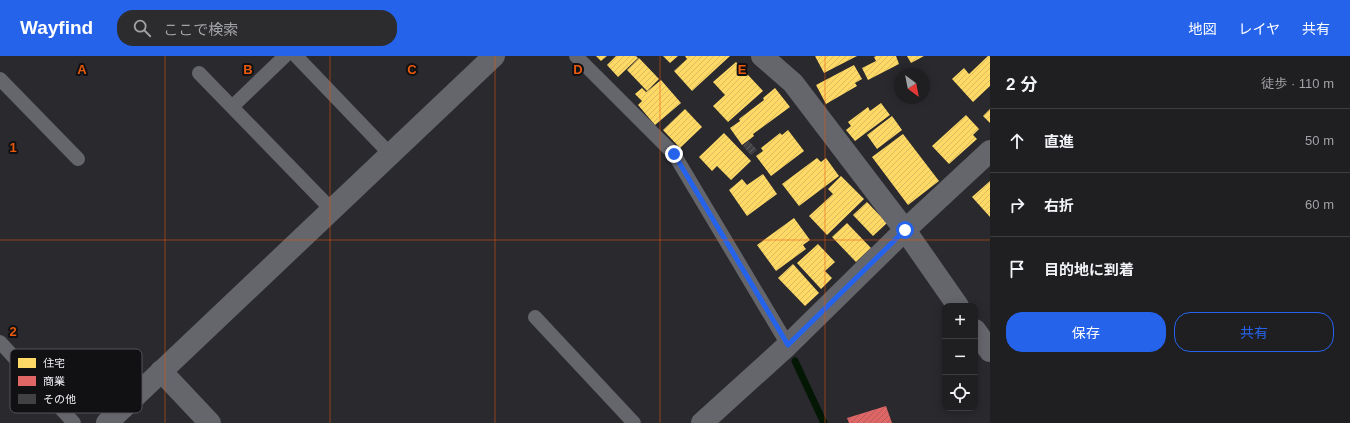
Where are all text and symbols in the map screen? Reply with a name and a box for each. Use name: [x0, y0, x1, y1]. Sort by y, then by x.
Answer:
search box: [117, 10, 397, 46]
text: Wayfind: [20, 17, 93, 38]
icon: search: [131, 17, 153, 39]
text: ここで検索: [163, 21, 238, 38]
text: 地図: [1188, 21, 1216, 37]
text: レイヤ: [1238, 21, 1280, 37]
text: 共有: [1302, 21, 1330, 37]
text: A: [77, 62, 87, 77]
text: B: [243, 62, 253, 77]
text: C: [407, 62, 417, 77]
text: D: [573, 62, 583, 77]
text: E: [738, 62, 747, 77]
north arrow: [894, 68, 930, 104]
text: 2 分: [1006, 75, 1037, 94]
text: 徒歩 · 110 m: [1261, 76, 1334, 91]
icon: ahead: [1006, 130, 1028, 152]
text: 直進: [1044, 133, 1074, 150]
text: 50 m: [1305, 133, 1334, 148]
text: 1: [9, 140, 17, 155]
route end: [665, 145, 683, 163]
icon: right: [1006, 194, 1028, 216]
text: 右折: [1044, 197, 1074, 214]
text: 60 m: [1305, 197, 1334, 212]
route start: [896, 221, 914, 239]
icon: arrive: [1006, 258, 1028, 280]
text: 目的地に到着: [1044, 261, 1134, 278]
map controls: [942, 303, 978, 411]
button: +: [942, 303, 978, 339]
button: 保存: [1006, 312, 1166, 352]
button: 共有: [1174, 312, 1334, 352]
text: 2: [9, 324, 17, 339]
button: −: [942, 339, 978, 375]
legend: [10, 349, 142, 413]
text: 住宅: [43, 357, 65, 369]
text: 商業: [43, 375, 65, 387]
button: locate: [942, 375, 978, 411]
text: その他: [43, 393, 76, 405]

